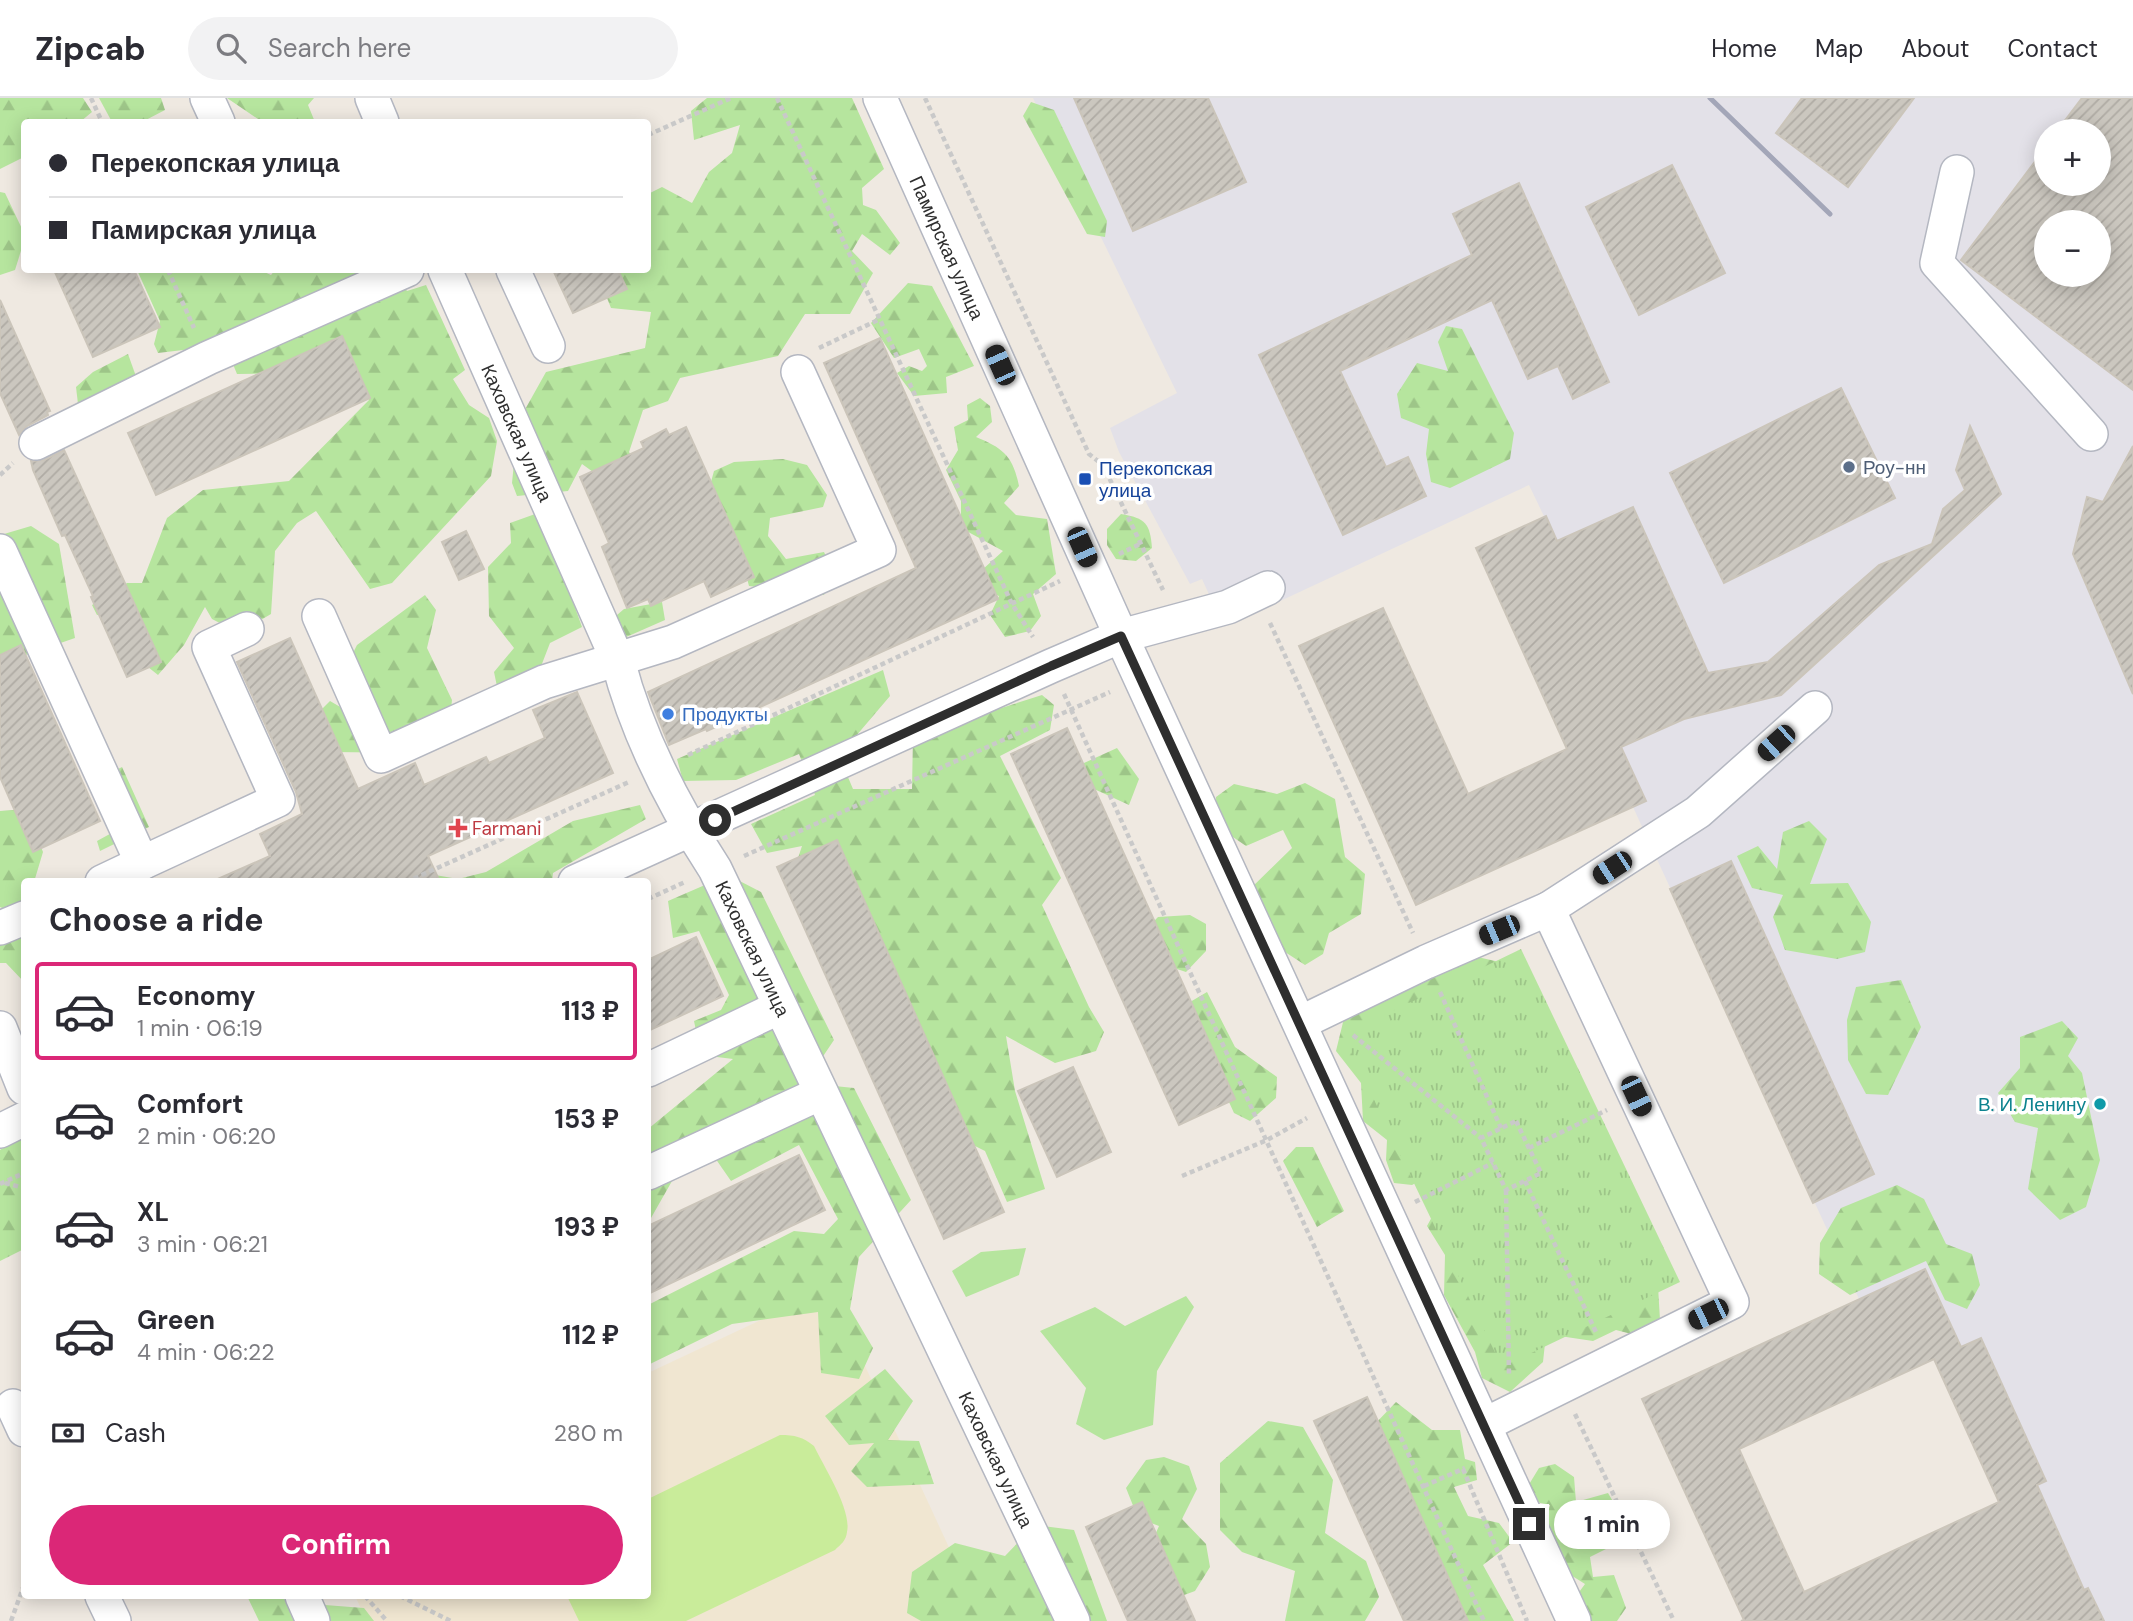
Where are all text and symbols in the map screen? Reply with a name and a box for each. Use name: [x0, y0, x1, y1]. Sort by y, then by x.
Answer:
search box: [188, 17, 678, 80]
text: Zipcab: [35, 27, 146, 70]
icon: search: [212, 29, 250, 67]
text: Search here: [268, 31, 411, 65]
text: Home: [1711, 33, 1777, 64]
text: Map: [1815, 33, 1863, 64]
text: About: [1901, 33, 1970, 64]
text: Contact: [2008, 33, 2098, 64]
map controls: [2034, 119, 2111, 287]
button: +: [2034, 119, 2111, 196]
text: Перекопская улица: [91, 146, 339, 180]
street label: Памирская улица: [904, 172, 990, 324]
button: −: [2034, 210, 2111, 287]
text: Памирская улица: [91, 213, 316, 247]
car: [982, 342, 1019, 388]
street label: Каховская улица: [476, 360, 559, 506]
place label: Роу-нн: [1863, 455, 1926, 480]
place label: Перекопская улица: [1099, 456, 1213, 503]
marker: Роу-нн: [1841, 459, 1857, 475]
marker: Перекопская улица: [1077, 471, 1093, 487]
car: [1064, 524, 1101, 570]
place label: Продукты: [682, 702, 768, 727]
marker: Продукты: [660, 706, 676, 722]
car: [1754, 721, 1799, 765]
route start: [699, 804, 731, 836]
place label: Farmani: [472, 816, 542, 841]
marker: Farmani: [450, 820, 466, 836]
car: [1589, 848, 1636, 888]
street label: Каховская улица: [710, 876, 796, 1021]
text: Choose a ride: [49, 899, 264, 941]
car: [1476, 912, 1523, 948]
text: Economy: [137, 979, 255, 1013]
icon: car: [53, 980, 116, 1043]
text: 113 ₽: [561, 994, 619, 1028]
text: 1 min · 06:19: [137, 1013, 263, 1043]
car: [1618, 1073, 1655, 1119]
text: Comfort: [137, 1087, 243, 1121]
icon: car: [53, 1088, 116, 1151]
place label: В. И. Ленину: [1978, 1092, 2086, 1117]
marker: В. И. Ленину: [2092, 1096, 2108, 1112]
text: 153 ₽: [555, 1102, 619, 1136]
text: 2 min · 06:20: [137, 1121, 276, 1151]
text: XL: [137, 1195, 169, 1229]
icon: car: [53, 1196, 116, 1259]
text: 193 ₽: [554, 1210, 619, 1244]
text: 3 min · 06:21: [137, 1229, 268, 1259]
car: [1685, 1295, 1732, 1333]
text: Green: [137, 1303, 215, 1337]
icon: car: [53, 1304, 116, 1367]
text: 112 ₽: [562, 1318, 619, 1352]
text: 4 min · 06:22: [137, 1337, 274, 1367]
street label: Каховская улица: [953, 1387, 1039, 1532]
icon: cash: [49, 1414, 87, 1452]
text: Cash: [105, 1416, 166, 1450]
text: 280 m: [554, 1418, 623, 1448]
callout: 1 min: [1554, 1500, 1669, 1548]
button: Confirm: [49, 1505, 623, 1585]
route end: [1513, 1508, 1545, 1540]
text: 1 min: [1584, 1509, 1640, 1539]

